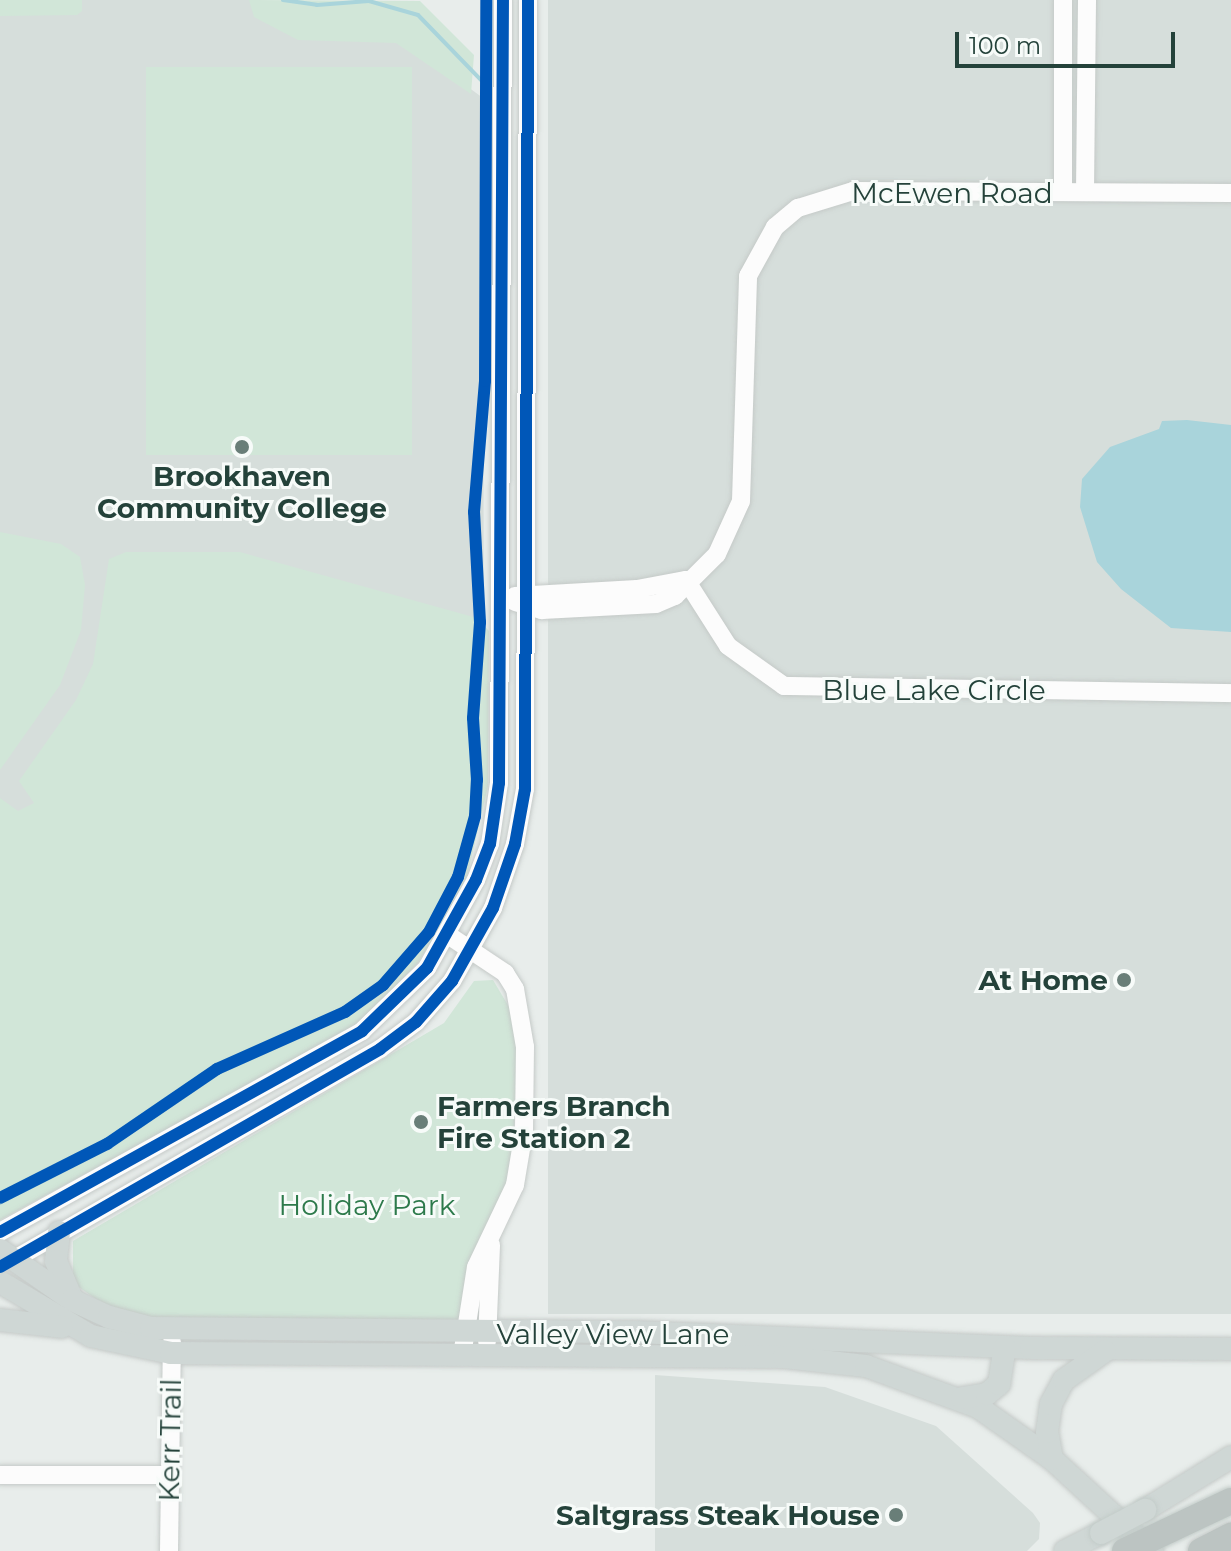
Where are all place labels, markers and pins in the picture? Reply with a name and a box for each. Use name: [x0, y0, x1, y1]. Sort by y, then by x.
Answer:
marker: Brookhaven Community College: [233, 438, 251, 456]
place label: Brookhaven Community College: [97, 459, 387, 525]
place label: At Home: [978, 963, 1108, 997]
marker: At Home: [1115, 971, 1133, 989]
place label: Farmers Branch Fire Station 2: [437, 1089, 671, 1155]
marker: Farmers Branch Fire Station 2: [412, 1113, 430, 1131]
place label: Saltgrass Steak House: [556, 1498, 880, 1532]
marker: Saltgrass Steak House: [887, 1506, 905, 1524]

